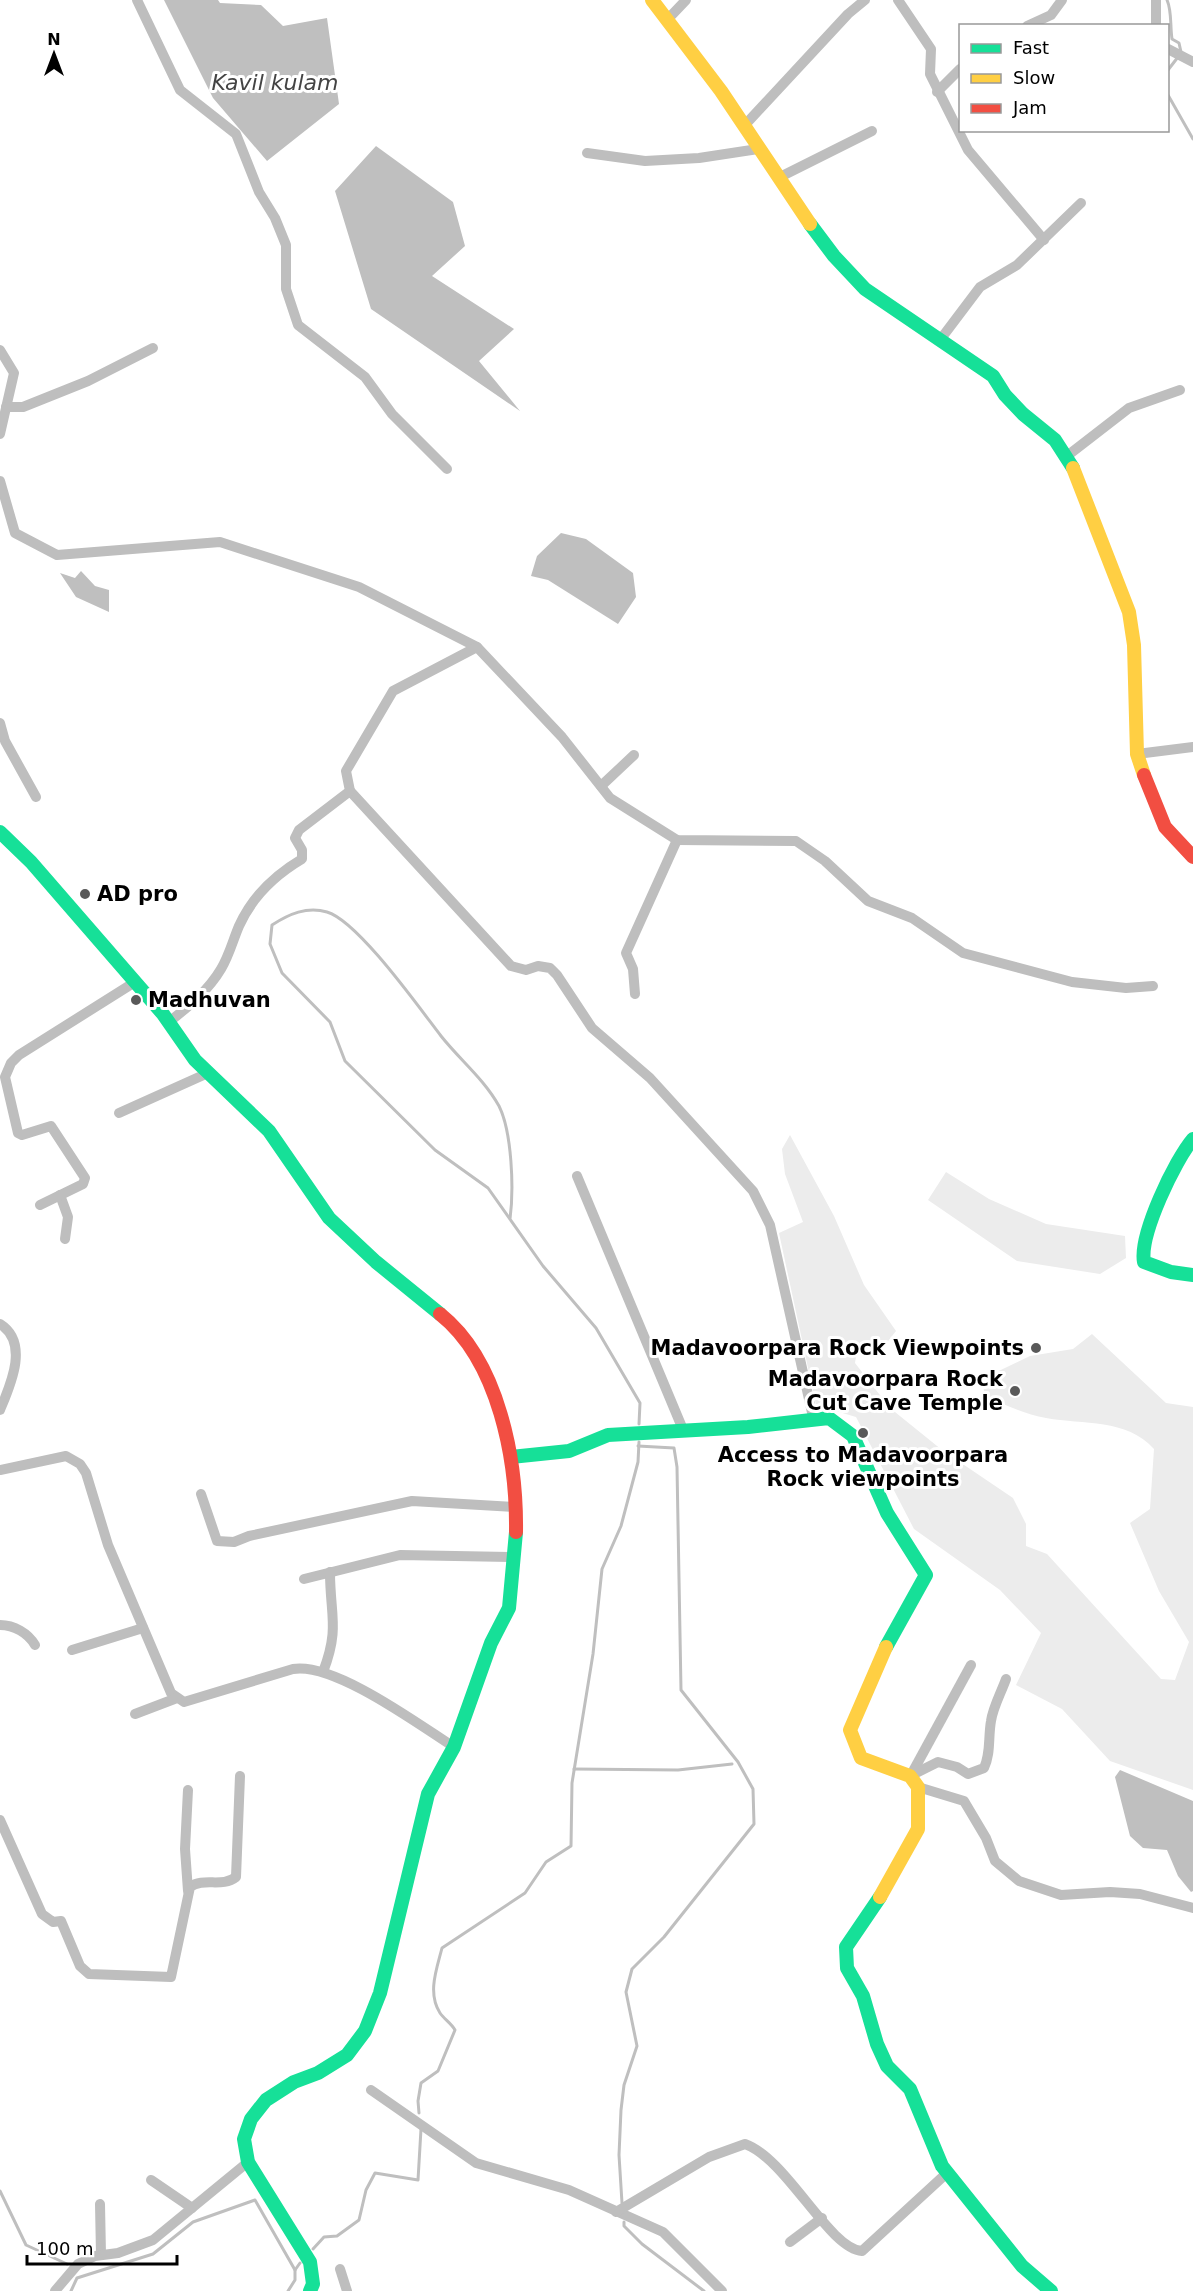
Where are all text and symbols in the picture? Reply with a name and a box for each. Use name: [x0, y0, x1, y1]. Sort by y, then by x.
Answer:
north arrow: [24, 24, 84, 84]
legend: [959, 24, 1169, 132]
text: N: [47, 30, 61, 49]
text: Fast: [1013, 37, 1049, 58]
text: Slow: [1013, 67, 1055, 88]
water label: Kavil kulam: [211, 70, 339, 95]
text: Jam: [1012, 97, 1047, 118]
place label: AD pro: [97, 882, 178, 906]
marker: AD pro: [78, 887, 92, 901]
place label: Madhuvan: [148, 988, 271, 1012]
marker: Madhuvan: [129, 993, 143, 1007]
place label: Madavoorpara Rock Viewpoints: [651, 1336, 1024, 1360]
marker: Madavoorpara Rock Viewpoints: [1029, 1341, 1043, 1355]
place label: Madavoorpara Rock Cut Cave Temple: [768, 1367, 1004, 1415]
marker: Madavoorpara Rock Cut Cave Temple: [1008, 1384, 1022, 1398]
marker: Access to Madavoorpara Rock viewpoints: [856, 1426, 870, 1440]
place label: Access to Madavoorpara Rock viewpoints: [718, 1443, 1008, 1491]
scale bar: [27, 2228, 177, 2266]
text: 100 m: [36, 2238, 94, 2259]

